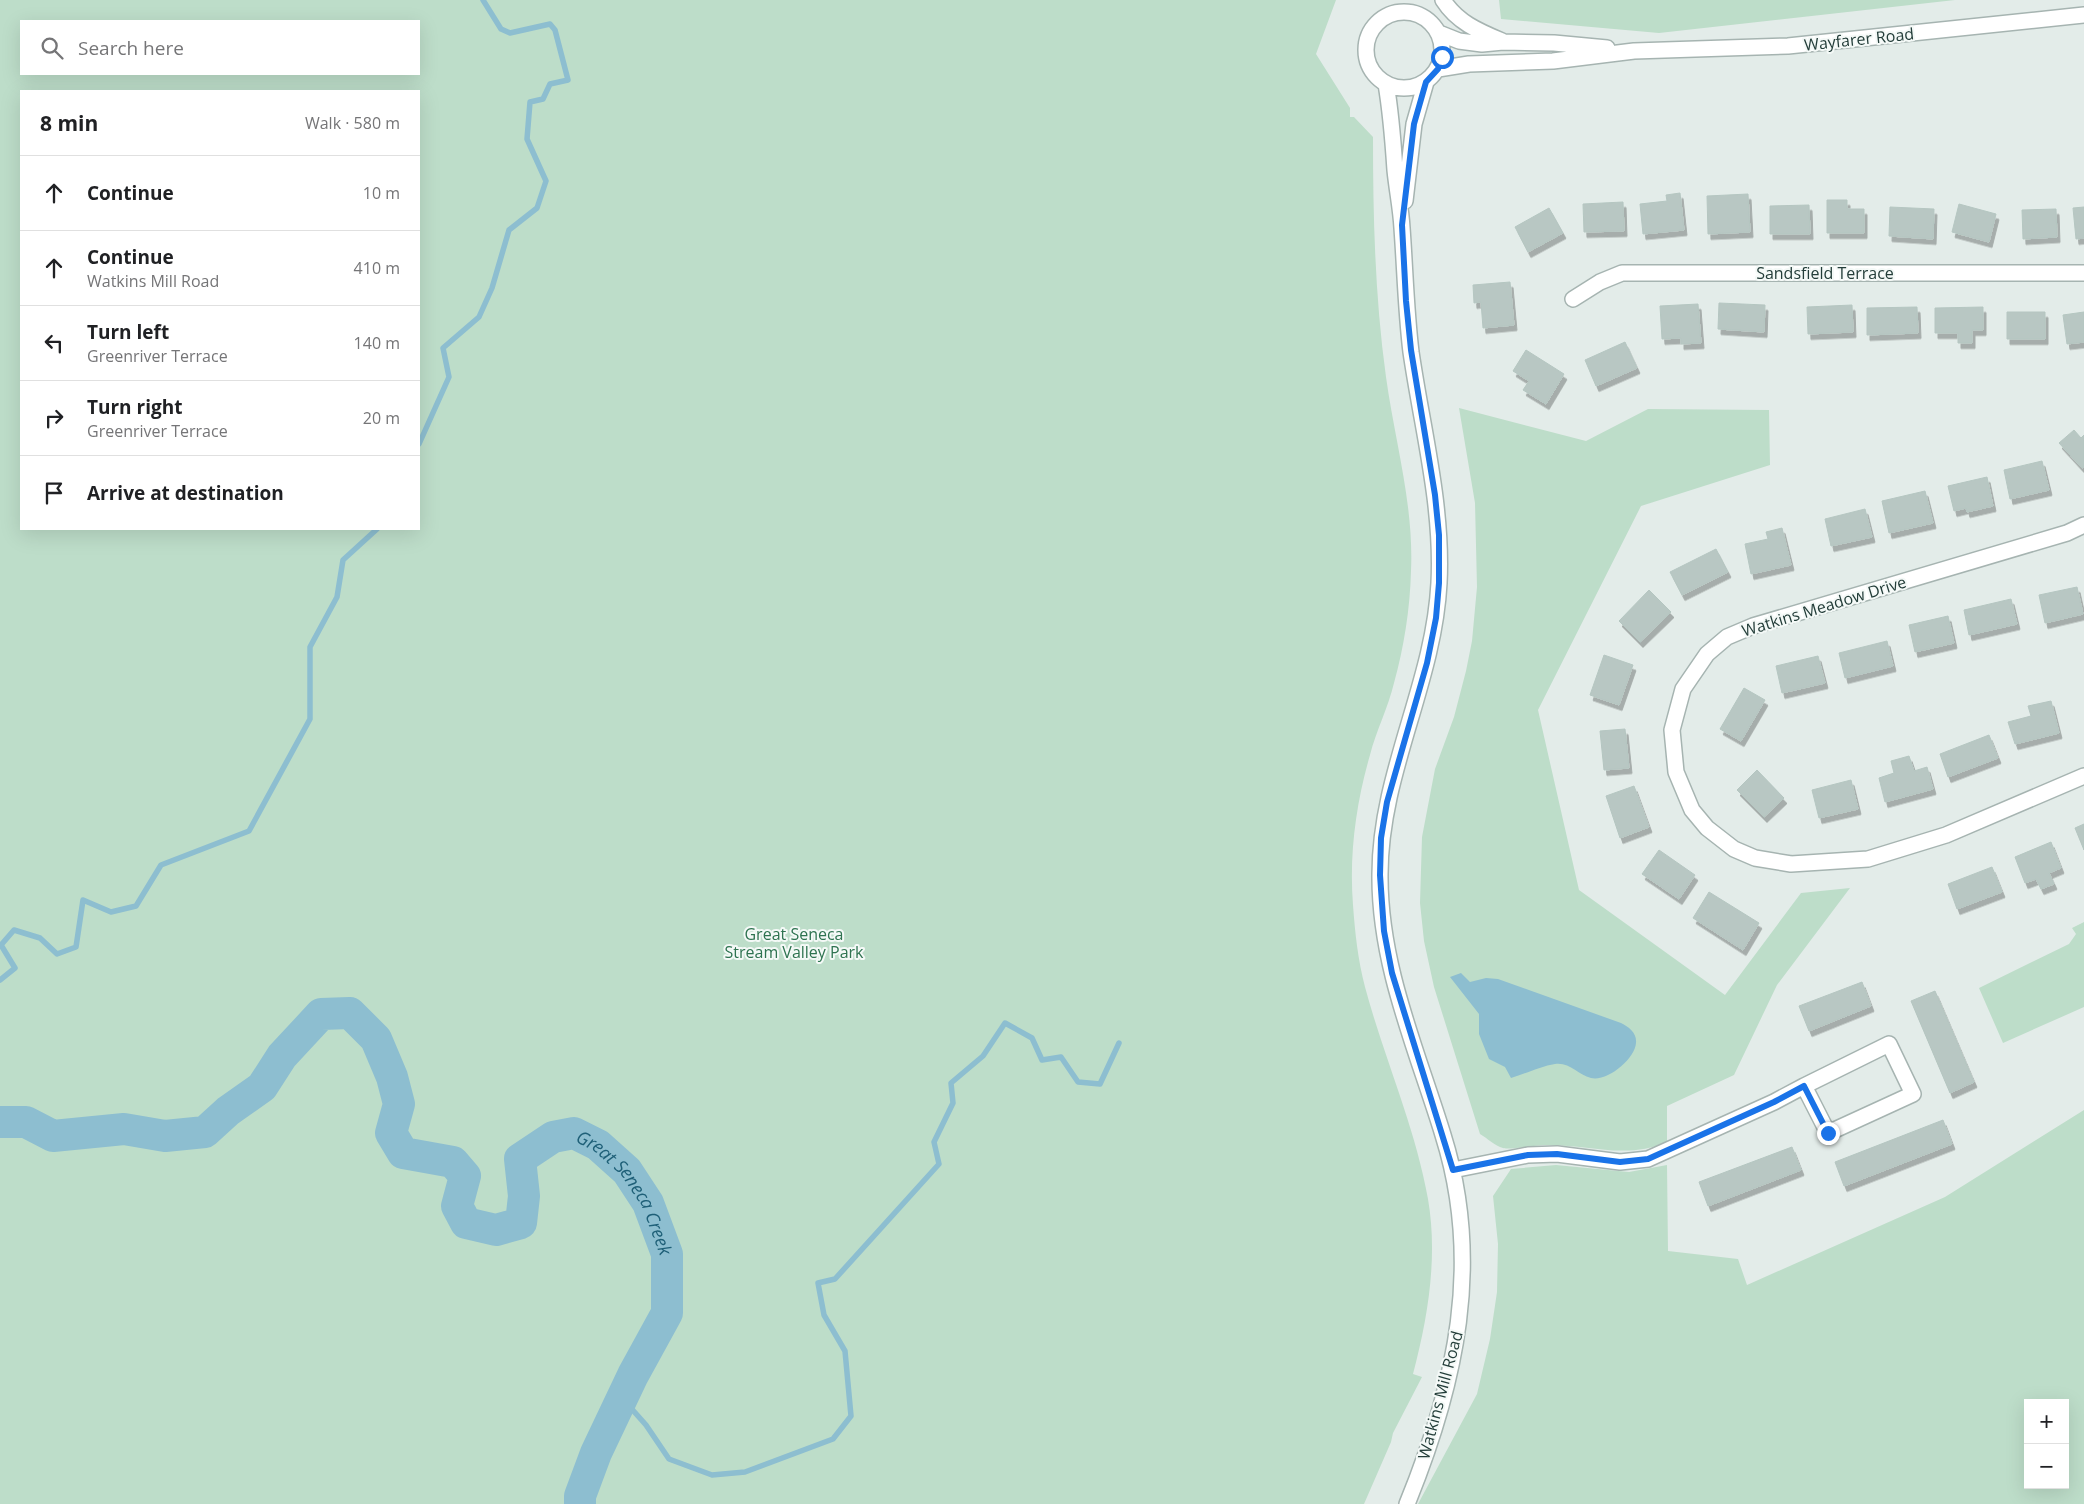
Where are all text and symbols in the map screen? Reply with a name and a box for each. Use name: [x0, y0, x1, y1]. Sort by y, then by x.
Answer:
search box: [20, 20, 420, 75]
street label: Wayfarer Road: [1803, 22, 1915, 56]
icon: search: [38, 34, 66, 62]
text: Search here: [78, 35, 184, 61]
route start: [1431, 46, 1454, 69]
text: 8 min: [40, 109, 98, 137]
text: Walk · 580 m: [305, 112, 400, 134]
icon: ahead: [40, 179, 68, 207]
text: Continue: [87, 180, 174, 206]
text: 10 m: [363, 182, 400, 204]
text: Continue: [87, 244, 174, 270]
icon: ahead: [40, 254, 68, 282]
text: 410 m: [354, 257, 400, 279]
street label: Sandsfield Terrace: [1756, 262, 1894, 284]
text: Watkins Mill Road: [87, 270, 219, 292]
text: Turn left: [87, 319, 169, 345]
icon: left: [40, 329, 68, 357]
text: 140 m: [354, 332, 400, 354]
text: Greenriver Terrace: [87, 345, 228, 367]
text: Turn right: [87, 394, 182, 420]
icon: right: [40, 404, 68, 432]
text: 20 m: [363, 407, 400, 429]
text: Greenriver Terrace: [87, 420, 228, 442]
icon: arrive: [40, 479, 68, 507]
text: Arrive at destination: [87, 480, 284, 506]
street label: Watkins Meadow Drive: [1739, 571, 1909, 641]
park label: Great Seneca Stream Valley Park: [725, 923, 864, 963]
route end: [1817, 1122, 1840, 1145]
water label: Great Seneca Creek: [573, 1124, 679, 1259]
street label: Watkins Mill Road: [1412, 1328, 1468, 1462]
map controls: [2024, 1399, 2069, 1489]
button: +: [2024, 1399, 2069, 1444]
button: −: [2024, 1444, 2069, 1489]

